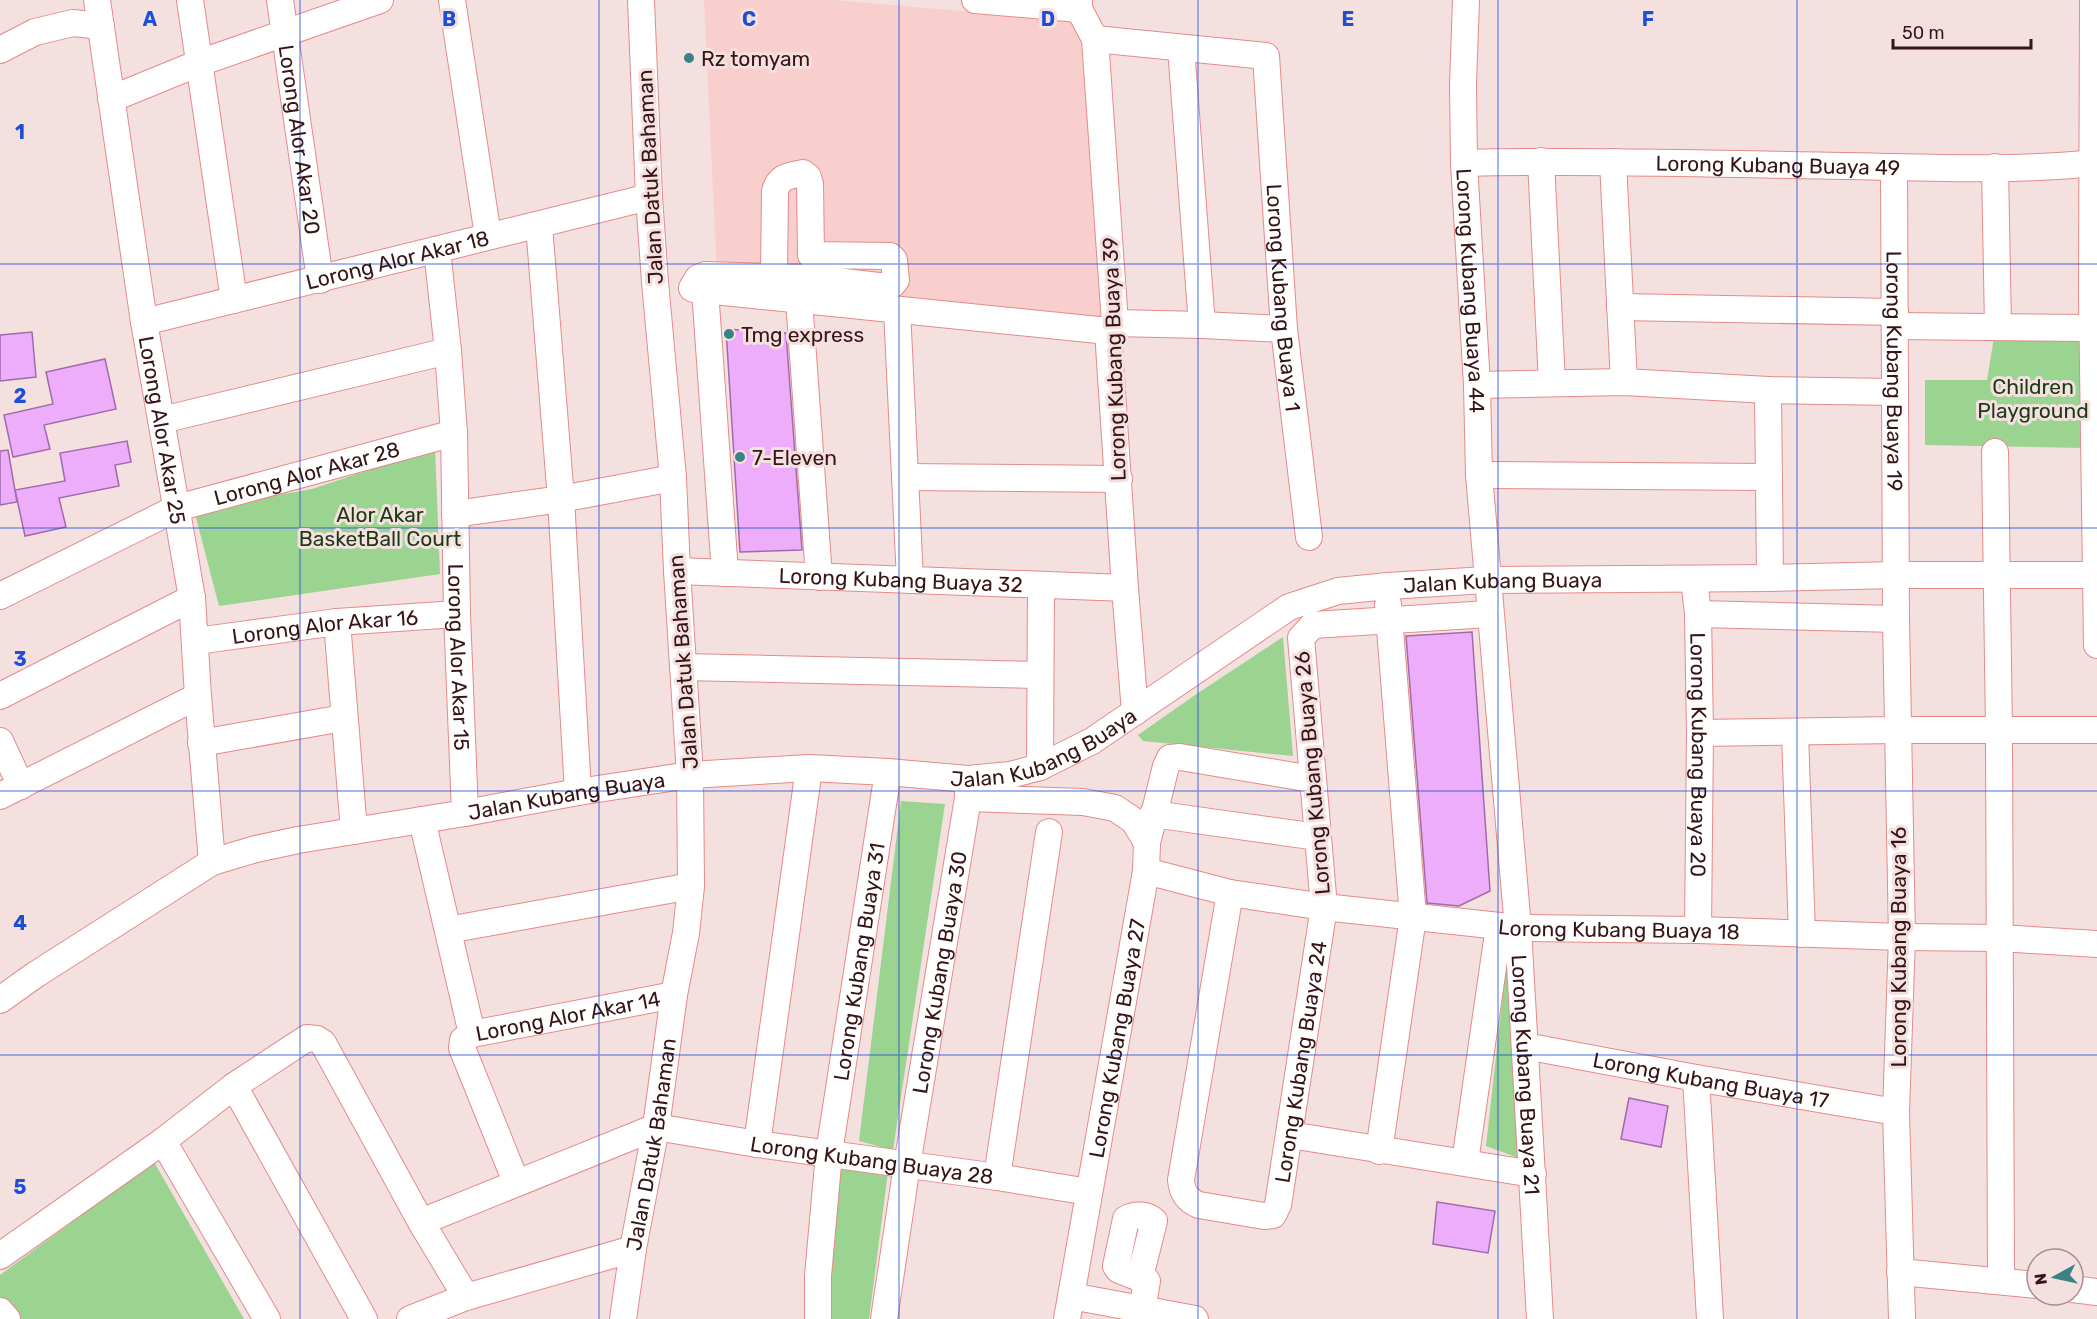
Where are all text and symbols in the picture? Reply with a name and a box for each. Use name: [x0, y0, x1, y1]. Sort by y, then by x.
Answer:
text: A: [143, 7, 158, 31]
text: B: [442, 7, 456, 31]
text: C: [742, 7, 756, 31]
text: D: [1041, 7, 1055, 31]
text: E: [1342, 7, 1354, 31]
text: F: [1642, 7, 1654, 31]
scale bar: [1893, 12, 2031, 50]
text: 50 m: [1902, 22, 1945, 44]
street label: Lorong Alor Akar 20: [274, 43, 326, 236]
place label: Rz tomyam: [701, 46, 810, 71]
marker: Rz tomyam: [682, 51, 696, 65]
street label: Jalan Datuk Bahaman: [632, 69, 668, 285]
text: 1: [15, 120, 25, 144]
street label: Lorong Kubang Buaya 49: [1656, 150, 1901, 180]
street label: Lorong Kubang Buaya 44: [1452, 168, 1490, 414]
street label: Lorong Kubang Buaya 1: [1262, 183, 1306, 413]
street label: Lorong Alor Akar 18: [303, 225, 492, 294]
street label: Lorong Kubang Buaya 39: [1097, 237, 1131, 481]
street label: Lorong Kubang Buaya 19: [1882, 251, 1908, 491]
place label: Tmg express: [741, 322, 864, 347]
marker: Tmg express: [722, 327, 736, 341]
street label: Lorong Alor Akar 25: [134, 334, 191, 526]
park label: Children Playground: [1977, 374, 2089, 423]
text: 2: [14, 384, 27, 408]
street label: Lorong Alor Akar 28: [211, 436, 402, 510]
place label: 7-Eleven: [752, 445, 837, 470]
marker: 7-Eleven: [733, 450, 747, 464]
park label: Alor Akar BasketBall Court: [299, 502, 461, 551]
street label: Jalan Datuk Bahaman: [663, 554, 703, 770]
street label: Lorong Kubang Buaya 32: [778, 562, 1023, 597]
street label: Lorong Alor Akar 15: [444, 563, 475, 751]
street label: Jalan Kubang Buaya: [1402, 567, 1602, 598]
street label: Lorong Alor Akar 16: [230, 604, 419, 649]
street label: Lorong Kubang Buaya 20: [1686, 632, 1713, 877]
text: 3: [13, 647, 27, 671]
street label: Lorong Kubang Buaya 26: [1289, 650, 1335, 896]
street label: Jalan Kubang Buaya: [949, 702, 1141, 792]
street label: Jalan Kubang Buaya: [466, 766, 667, 825]
street label: Lorong Kubang Buaya 16: [1886, 827, 1911, 1067]
street label: Lorong Kubang Buaya 31: [828, 841, 889, 1083]
street label: Lorong Kubang Buaya 30: [907, 849, 971, 1095]
text: 4: [13, 911, 27, 935]
street label: Lorong Kubang Buaya 18: [1497, 913, 1740, 944]
street label: Lorong Kubang Buaya 27: [1083, 917, 1150, 1160]
street label: Lorong Kubang Buaya 24: [1269, 939, 1331, 1184]
street label: Lorong Kubang Buaya 21: [1507, 954, 1545, 1195]
street label: Lorong Alor Akar 14: [473, 985, 662, 1046]
street label: Jalan Datuk Bahaman: [620, 1036, 681, 1253]
street label: Lorong Kubang Buaya 17: [1591, 1046, 1831, 1113]
street label: Lorong Kubang Buaya 28: [749, 1131, 995, 1189]
text: 5: [14, 1175, 27, 1199]
north arrow: [2025, 1247, 2085, 1307]
text: N: [2030, 1272, 2051, 1286]

